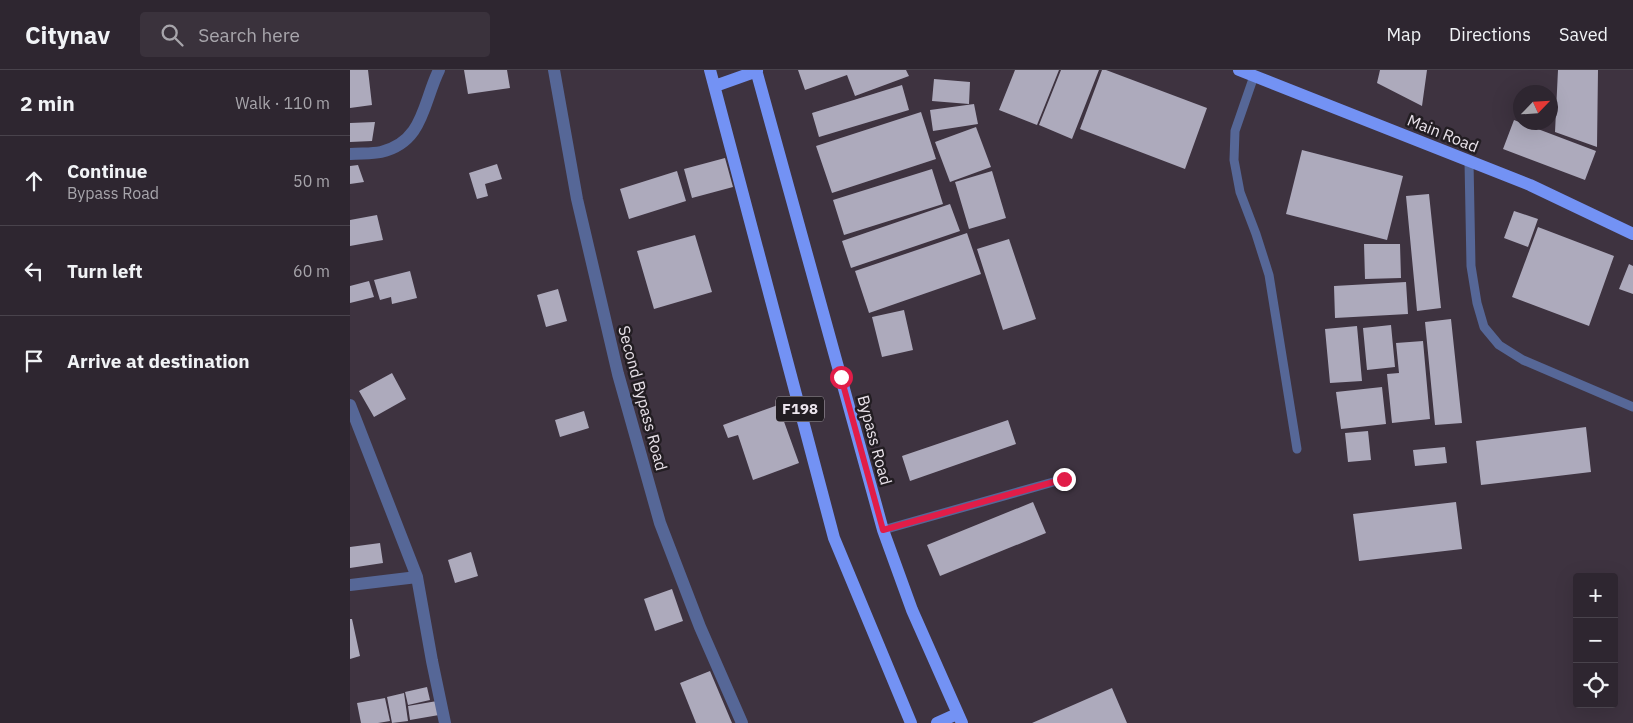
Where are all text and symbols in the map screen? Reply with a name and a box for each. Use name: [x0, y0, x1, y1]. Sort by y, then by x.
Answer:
search box: [140, 12, 490, 57]
text: Citynav: [25, 19, 110, 51]
icon: search: [158, 21, 186, 49]
text: Search here: [198, 23, 300, 47]
text: Map: [1386, 23, 1421, 46]
text: Directions: [1449, 23, 1531, 46]
text: Saved: [1559, 23, 1608, 46]
north arrow: [1513, 85, 1558, 130]
text: 2 min: [20, 89, 75, 117]
text: Walk · 110 m: [235, 93, 330, 113]
street label: Main Road: [1404, 110, 1482, 156]
text: Continue: [67, 159, 147, 183]
icon: ahead: [20, 167, 48, 195]
text: 50 m: [293, 171, 330, 191]
text: Bypass Road: [67, 183, 159, 203]
icon: left: [20, 257, 48, 285]
text: Turn left: [67, 259, 143, 283]
text: 60 m: [293, 261, 330, 281]
street label: Second Bypass Road: [614, 323, 672, 473]
icon: arrive: [20, 347, 48, 375]
text: Arrive at destination: [67, 349, 250, 373]
route start: [830, 366, 853, 389]
street label: Bypass Road: [853, 393, 897, 487]
road number: F198: [776, 396, 824, 422]
route end: [1053, 468, 1076, 491]
map controls: [1573, 573, 1618, 708]
button: +: [1573, 573, 1618, 618]
button: −: [1573, 618, 1618, 663]
button: locate: [1573, 663, 1618, 708]

